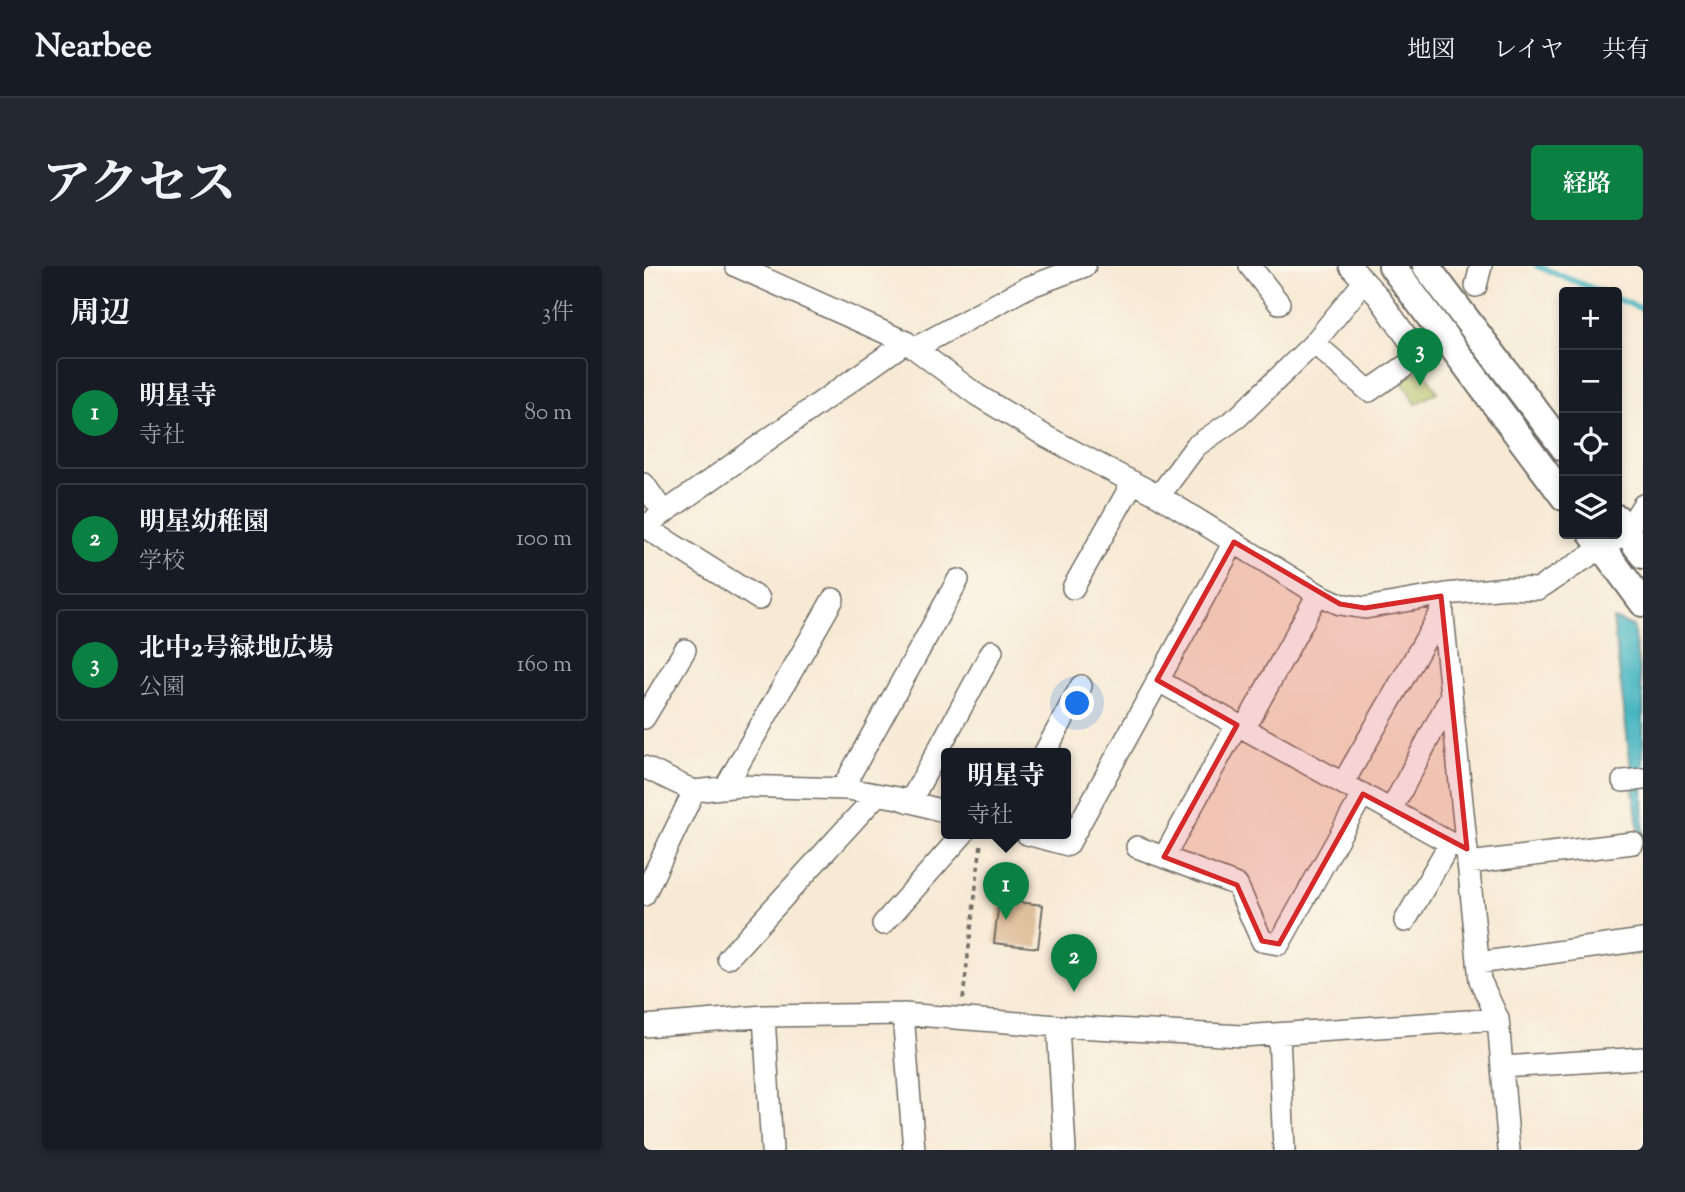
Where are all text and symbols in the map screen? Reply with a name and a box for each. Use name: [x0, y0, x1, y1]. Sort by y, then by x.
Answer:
text: Nearbee: [35, 24, 152, 72]
text: 地図: [1407, 34, 1455, 68]
text: レイヤ: [1493, 34, 1564, 68]
text: 共有: [1602, 34, 1650, 68]
button: 経路: [1531, 145, 1643, 220]
text: アクセス: [42, 152, 237, 222]
map controls: [1559, 287, 1622, 539]
button: +: [1559, 287, 1622, 350]
text: 周辺: [70, 293, 130, 336]
text: 3件: [542, 297, 574, 330]
pin: 3: [1397, 328, 1443, 386]
button: −: [1559, 350, 1622, 413]
text: 明星寺: [139, 379, 217, 416]
text: 1: [91, 397, 99, 430]
text: 80 m: [524, 397, 572, 430]
button: locate: [1559, 413, 1622, 476]
text: 寺社: [139, 420, 185, 453]
button: layers: [1559, 476, 1622, 539]
text: 明星幼稚園: [139, 505, 269, 542]
text: 2: [90, 523, 100, 556]
text: 100 m: [516, 523, 572, 556]
text: 学校: [139, 546, 185, 579]
text: 北中2号緑地広場: [139, 631, 333, 668]
text: 3: [90, 649, 100, 682]
text: 160 m: [517, 649, 572, 682]
text: 公園: [139, 672, 185, 705]
your location: [1060, 686, 1094, 720]
popup: [941, 748, 1071, 839]
text: 明星寺: [967, 759, 1045, 796]
text: 寺社: [967, 800, 1013, 833]
pin: 1: [983, 862, 1029, 920]
pin: 2: [1051, 934, 1097, 992]

